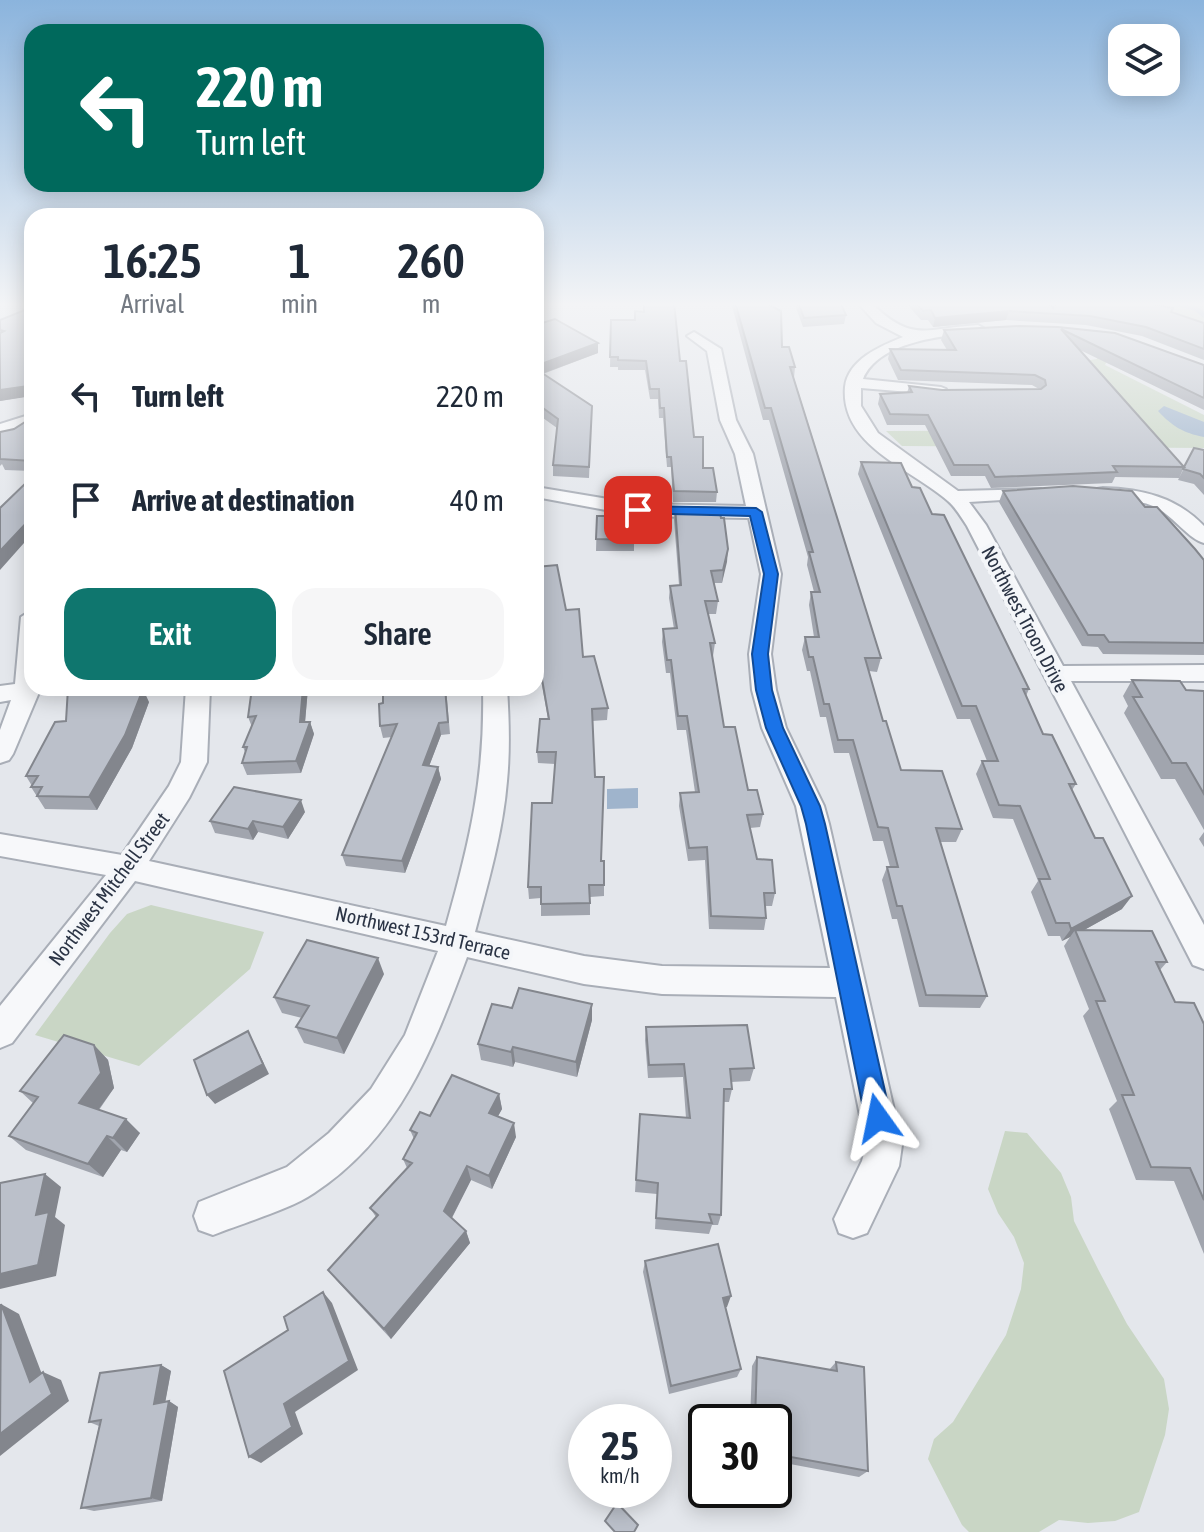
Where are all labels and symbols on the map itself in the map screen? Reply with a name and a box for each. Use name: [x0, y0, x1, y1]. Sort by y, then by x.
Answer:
pin: [604, 476, 672, 544]
street label: Northwest Troon Drive: [977, 542, 1074, 696]
street label: Northwest Mitchell Street: [44, 807, 174, 970]
street label: Northwest 153rd Terrace: [333, 901, 513, 964]
position arrow: [836, 1076, 920, 1160]
speed limit sign: 30: [688, 1404, 792, 1508]

